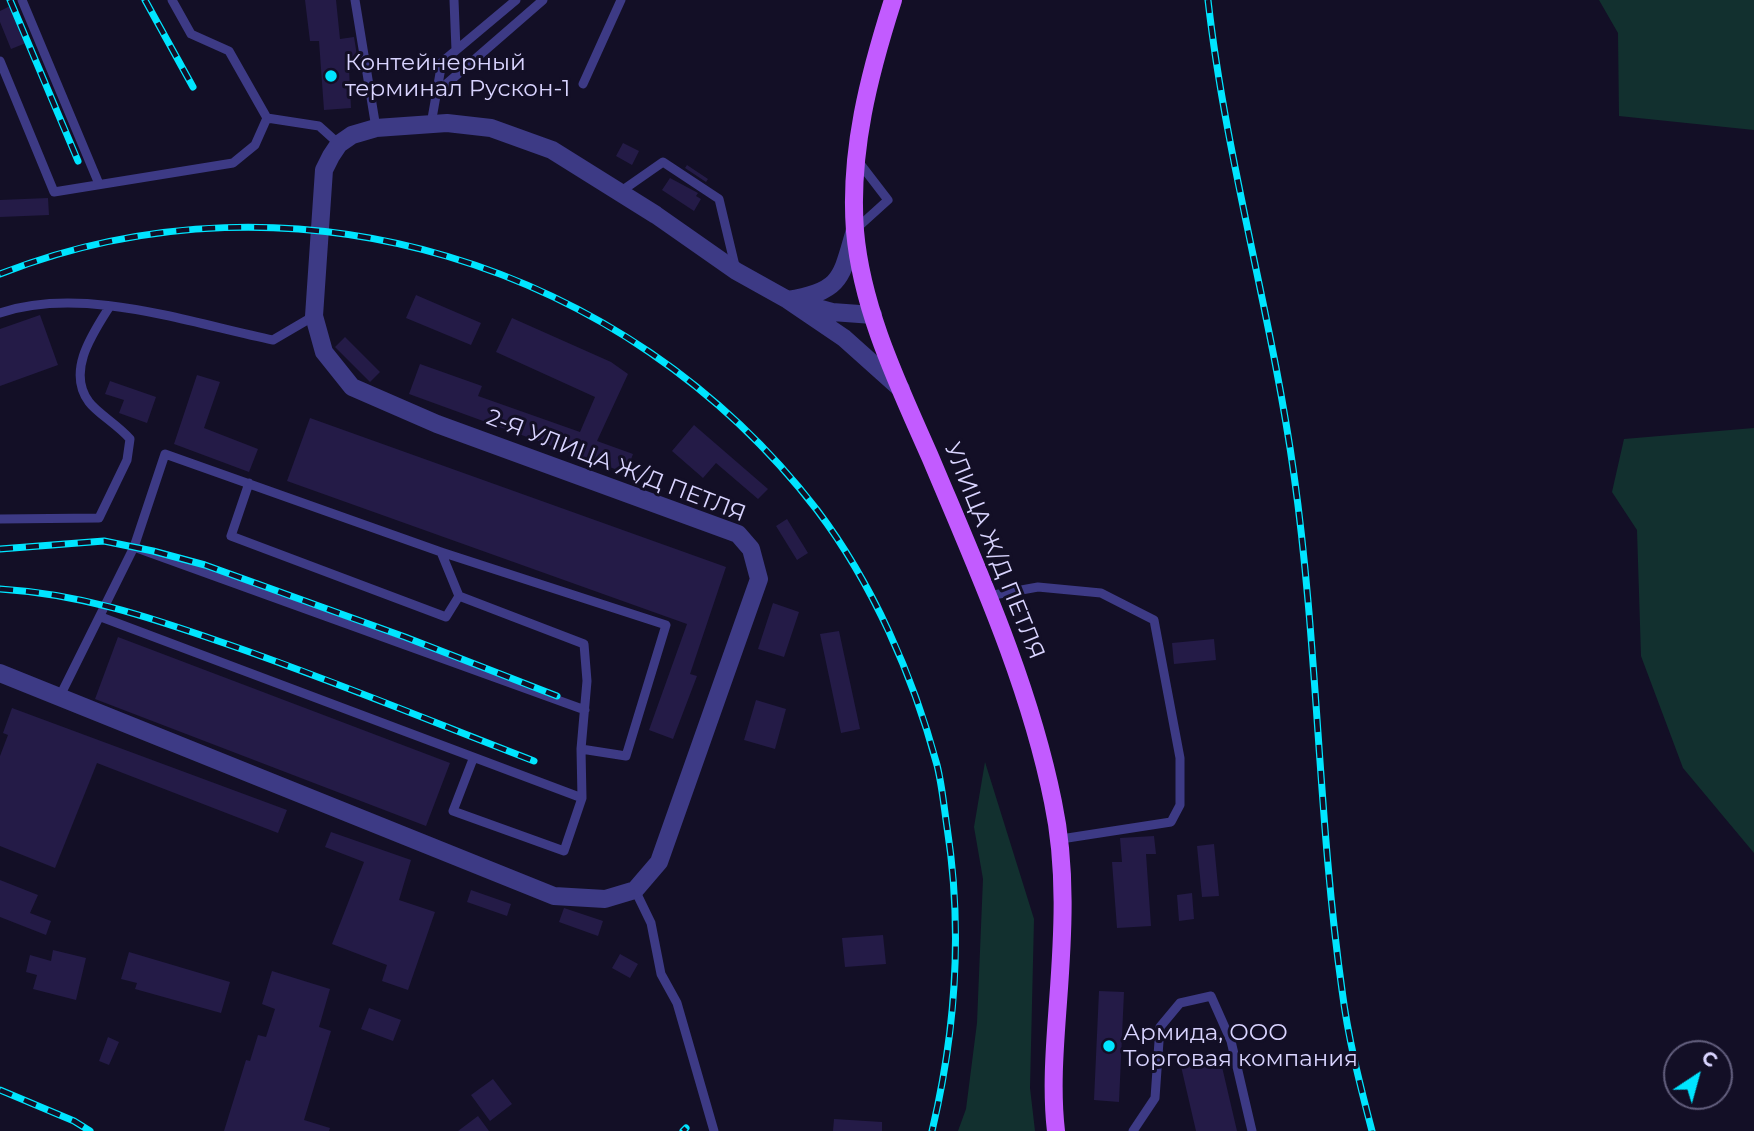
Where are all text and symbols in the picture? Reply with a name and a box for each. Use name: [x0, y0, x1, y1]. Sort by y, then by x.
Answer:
place label: Контейнерный терминал Рускон-1: [345, 49, 570, 103]
marker: Контейнерный терминал Рускон-1: [323, 68, 339, 84]
street label: 2-Я УЛИЦА Ж/Д ПЕТЛЯ: [482, 404, 750, 528]
street label: УЛИЦА Ж/Д ПЕТЛЯ: [938, 439, 1050, 663]
place label: Армида, ООО Торговая компания: [1123, 1019, 1358, 1073]
marker: Армида, ООО Торговая компания: [1101, 1038, 1117, 1054]
north arrow: [1663, 1040, 1733, 1110]
text: С: [1697, 1046, 1722, 1073]

